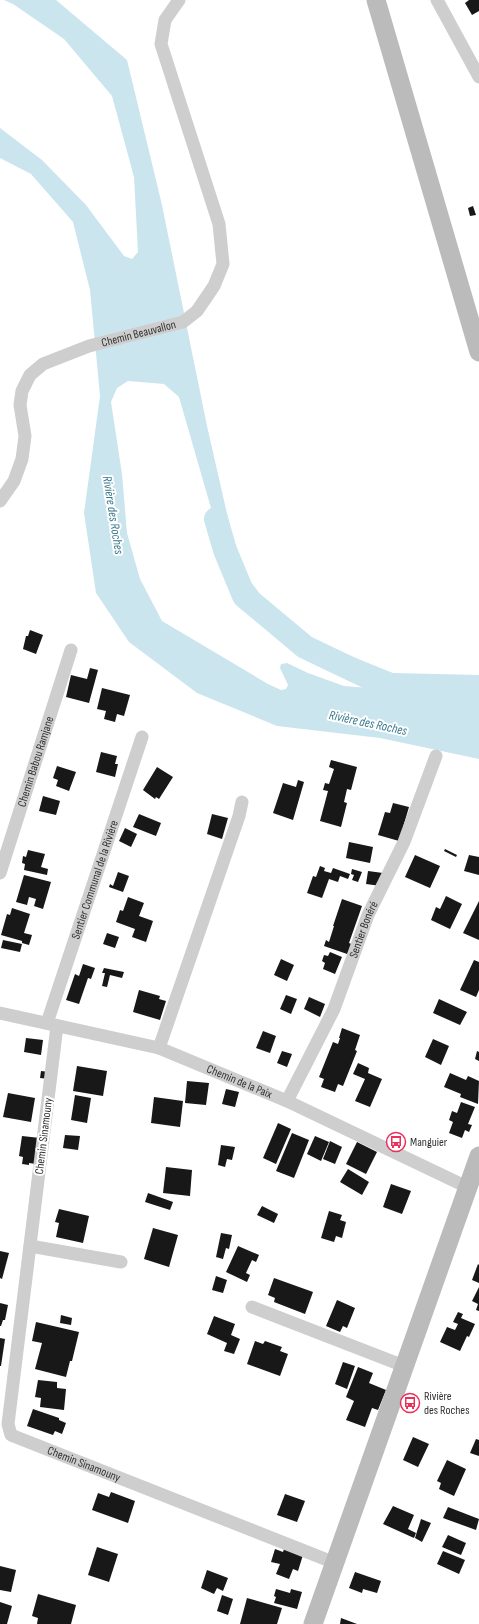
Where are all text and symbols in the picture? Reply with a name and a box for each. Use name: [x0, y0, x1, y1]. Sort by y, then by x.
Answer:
street label: Chemin Beauvallon: [100, 317, 177, 350]
water label: Rivière des Roches: [99, 475, 127, 556]
water label: Rivière des Roches: [328, 707, 409, 739]
street label: Chemin Babou Ramjane: [14, 714, 57, 809]
street label: Sentier Communal de la Rivière: [68, 818, 121, 941]
street label: Sentier Bonéré: [346, 898, 381, 960]
street label: Chemin de la Paix: [205, 1061, 275, 1102]
street label: Chemin Sinamouny: [32, 1096, 56, 1175]
bus stop icon: Manguier: [385, 1131, 407, 1153]
place label: Manguier: [410, 1135, 448, 1150]
place label: Rivière des Roches: [424, 1389, 470, 1418]
bus stop icon: Rivière des Roches: [399, 1392, 421, 1414]
street label: Chemin Sinamouny: [45, 1443, 123, 1485]

